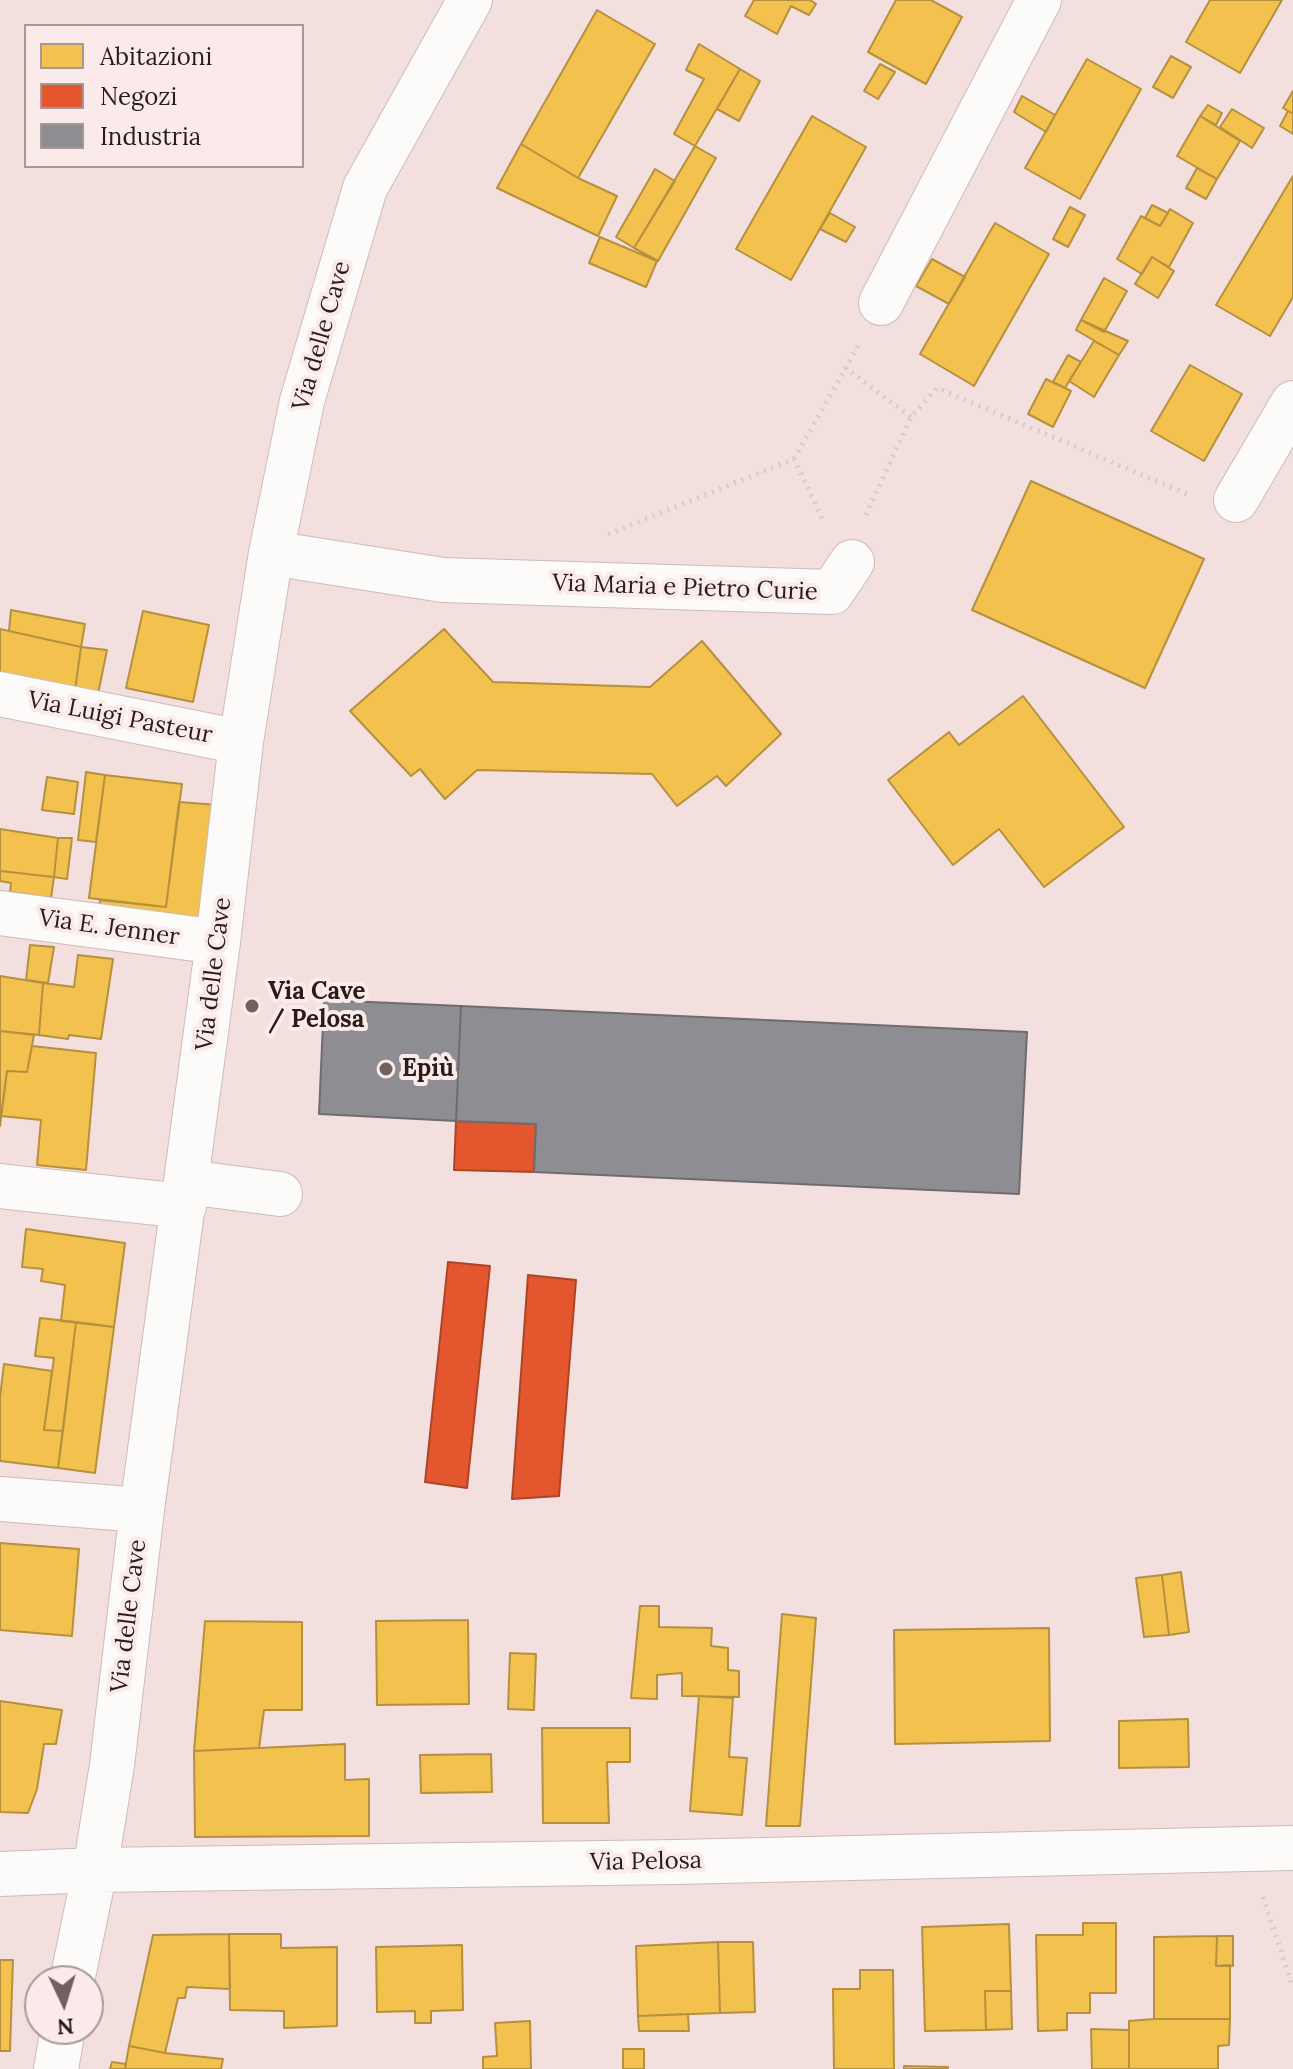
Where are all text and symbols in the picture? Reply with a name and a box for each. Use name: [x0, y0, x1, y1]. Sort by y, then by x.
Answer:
legend: [24, 24, 304, 168]
text: Abitazioni: [100, 41, 212, 72]
text: Negozi: [100, 81, 177, 112]
text: Industria: [100, 121, 201, 152]
street label: Via delle Cave: [287, 258, 357, 414]
street label: Via Maria e Pietro Curie: [552, 569, 818, 607]
street label: Via Luigi Pasteur: [25, 686, 215, 750]
street label: Via delle Cave: [190, 896, 238, 1052]
street label: Via E. Jenner: [37, 904, 181, 952]
place label: Via Cave / Pelosa: [268, 978, 365, 1034]
marker: Via Cave / Pelosa: [243, 997, 261, 1015]
place label: Epiù: [402, 1055, 454, 1083]
marker: Epiù: [377, 1060, 395, 1078]
street label: Via delle Cave: [105, 1538, 153, 1694]
street label: Via Pelosa: [590, 1847, 702, 1877]
north arrow: [24, 1965, 104, 2045]
text: N: [56, 2012, 75, 2042]

